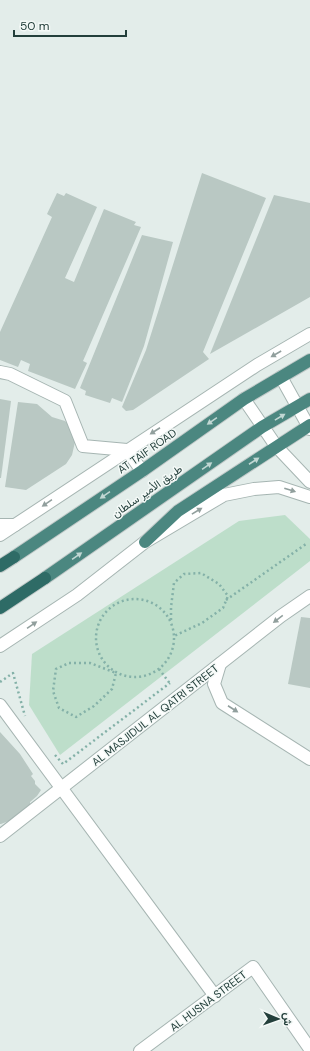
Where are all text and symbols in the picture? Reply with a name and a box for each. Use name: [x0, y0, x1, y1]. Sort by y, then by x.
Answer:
scale bar: [14, 12, 126, 38]
text: 50 m: [20, 18, 49, 34]
one-way arrow: [270, 350, 282, 357]
one-way arrow: [274, 414, 286, 421]
one-way arrow: [207, 417, 218, 425]
street label: AT TAIF ROAD: [115, 425, 180, 476]
one-way arrow: [149, 428, 161, 435]
one-way arrow: [248, 457, 260, 464]
street label: طريق الأمير سلطان: [109, 462, 185, 520]
one-way arrow: [201, 462, 212, 470]
one-way arrow: [284, 487, 296, 493]
one-way arrow: [100, 491, 111, 499]
one-way arrow: [42, 499, 52, 507]
one-way arrow: [191, 508, 203, 515]
one-way arrow: [72, 552, 82, 560]
one-way arrow: [273, 614, 284, 623]
one-way arrow: [27, 621, 38, 629]
street label: AL MASJIDUL AL QATRI STREET: [89, 661, 221, 769]
one-way arrow: [227, 706, 238, 713]
street label: AL HUSNA STREET: [167, 968, 249, 1034]
north arrow: [258, 999, 298, 1039]
text: ش: [281, 1012, 295, 1026]

